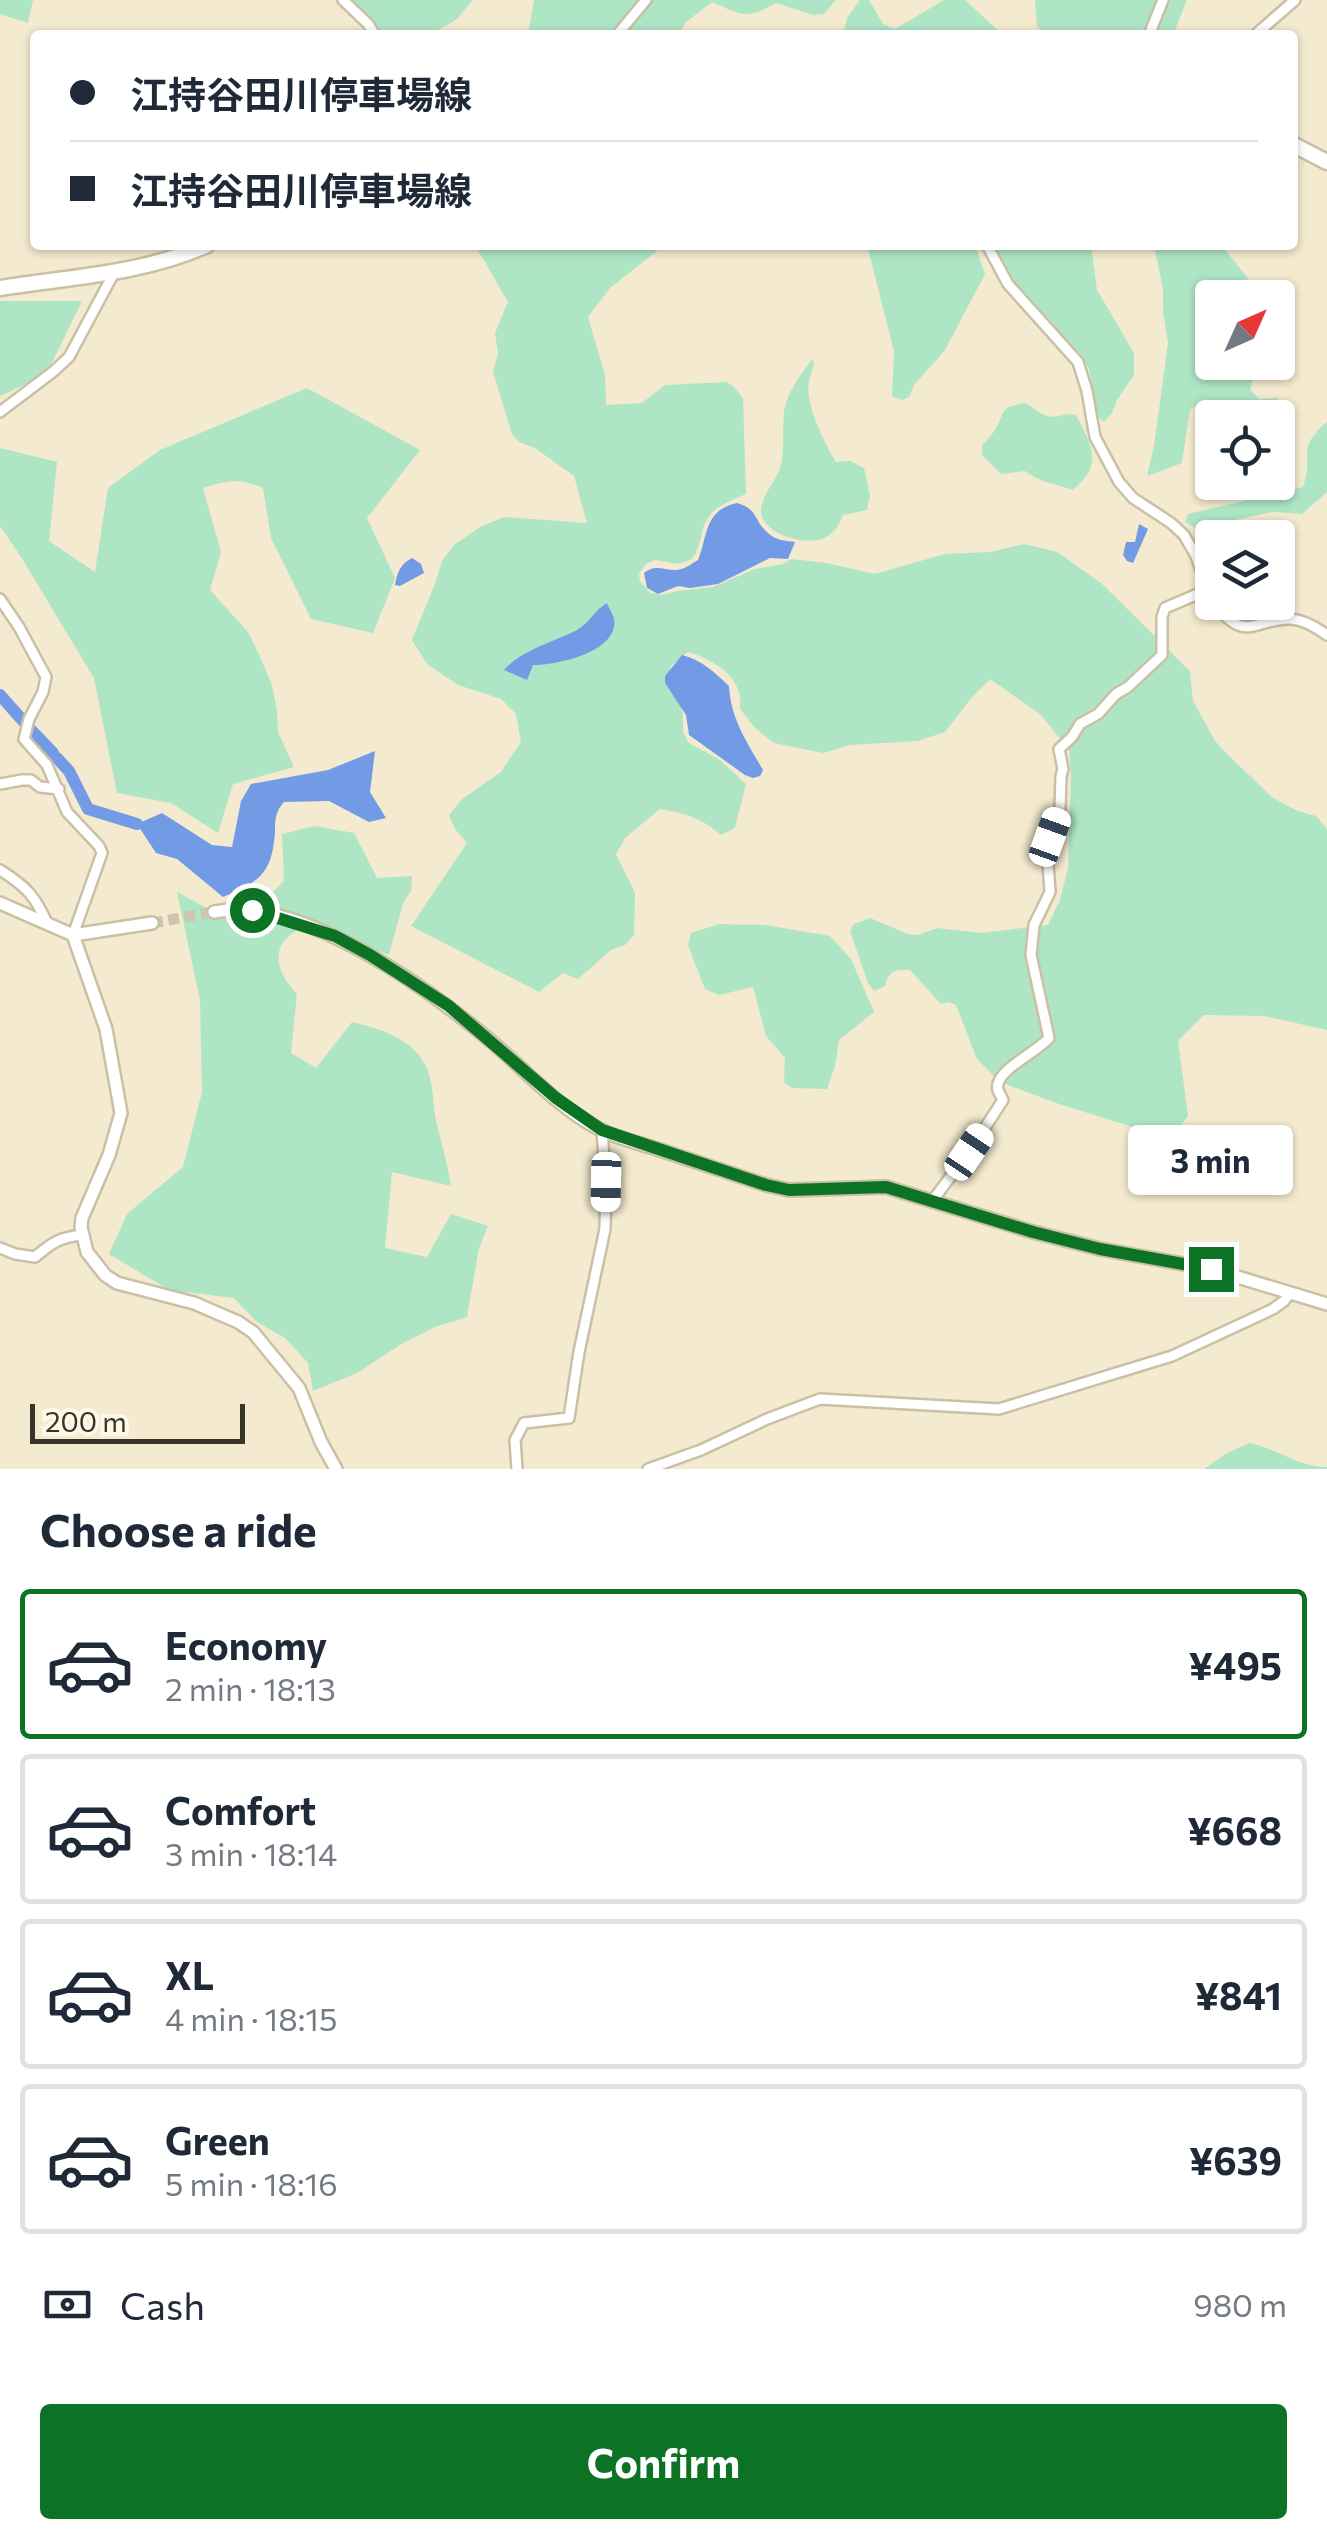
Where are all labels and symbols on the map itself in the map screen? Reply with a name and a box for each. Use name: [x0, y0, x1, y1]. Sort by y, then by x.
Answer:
north arrow: [1195, 280, 1295, 380]
car: [1026, 804, 1074, 870]
route start: [230, 888, 275, 933]
car: [940, 1119, 998, 1185]
callout: 3 min: [1128, 1124, 1294, 1194]
car: [590, 1152, 622, 1212]
route end: [1189, 1247, 1234, 1292]
scale bar: [30, 1399, 245, 1444]

